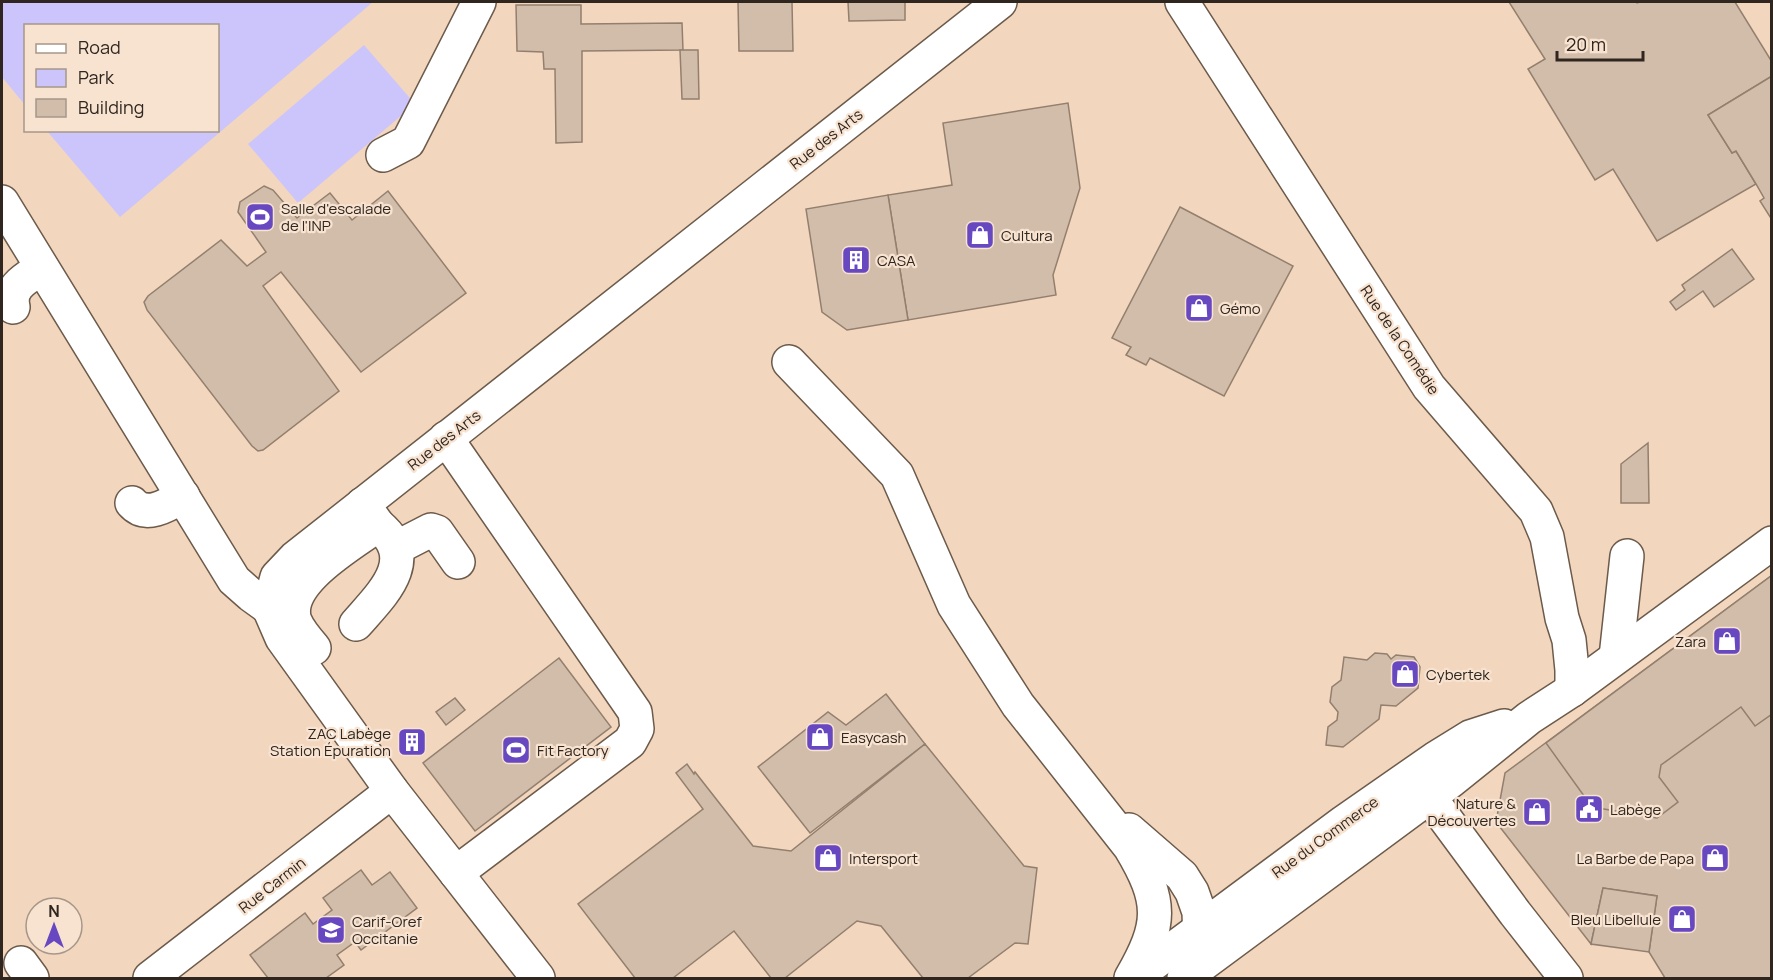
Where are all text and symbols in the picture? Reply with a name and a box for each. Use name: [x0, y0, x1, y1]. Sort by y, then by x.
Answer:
legend: [24, 24, 219, 132]
scale bar: [1557, 24, 1642, 62]
text: 20 m: [1566, 32, 1606, 56]
text: Road: [78, 35, 121, 59]
text: Park: [78, 65, 115, 89]
text: Building: [78, 95, 144, 119]
street label: Rue des Arts: [785, 104, 867, 174]
place label: Salle d'escalade de l'INP: [281, 198, 391, 236]
sports icon: Salle d'escalade de l'INP: [244, 201, 276, 233]
shop icon: Cultura: [964, 219, 996, 251]
place label: Cultura: [1001, 225, 1053, 246]
building icon: CASA: [840, 244, 872, 276]
place label: CASA: [877, 250, 916, 271]
street label: Rue de la Comédie: [1356, 281, 1445, 399]
shop icon: Gémo: [1183, 292, 1215, 324]
place label: Gémo: [1220, 298, 1261, 319]
street label: Rue des Arts: [403, 405, 485, 475]
shop icon: Zara: [1711, 625, 1743, 657]
place label: Zara: [1675, 631, 1706, 652]
shop icon: Cybertek: [1389, 658, 1421, 690]
place label: Cybertek: [1426, 664, 1490, 685]
shop icon: Easycash: [804, 721, 836, 753]
place label: ZAC Labège Station Épuration: [270, 723, 391, 761]
building icon: ZAC Labège Station Épuration: [396, 726, 428, 758]
place label: Easycash: [841, 727, 907, 748]
sports icon: Fit Factory: [500, 734, 532, 766]
place label: Fit Factory: [537, 740, 609, 761]
street label: Rue du Commerce: [1268, 791, 1383, 883]
place label: Nature & Découvertes: [1427, 793, 1516, 831]
public building icon: Labège: [1573, 793, 1605, 825]
shop icon: Nature & Découvertes: [1521, 796, 1553, 828]
place label: Labège: [1610, 799, 1662, 820]
shop icon: Intersport: [812, 842, 844, 874]
shop icon: La Barbe de Papa: [1699, 842, 1731, 874]
place label: Intersport: [849, 848, 918, 869]
place label: La Barbe de Papa: [1577, 848, 1694, 869]
street label: Rue Carmin: [234, 852, 310, 918]
north arrow: [24, 896, 84, 956]
text: N: [48, 900, 60, 922]
shop icon: Bleu Libellule: [1666, 903, 1698, 935]
place label: Bleu Libellule: [1571, 909, 1661, 930]
place label: Carif-Oref Occitanie: [352, 911, 422, 949]
school or university icon: Carif-Oref Occitanie: [315, 914, 347, 946]

